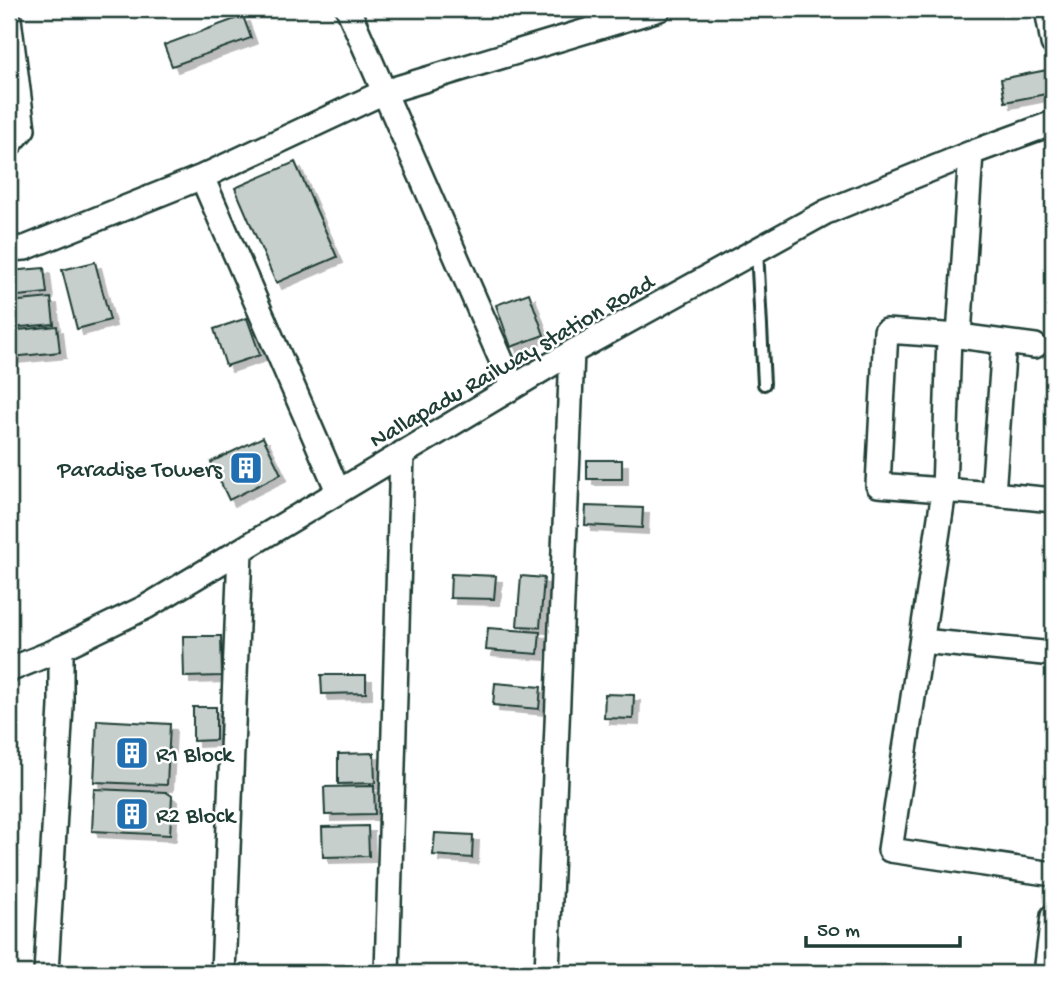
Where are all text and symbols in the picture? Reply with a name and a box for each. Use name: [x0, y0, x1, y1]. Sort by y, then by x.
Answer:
street label: Nallapadu Railway station Road: [365, 269, 662, 457]
building icon: Paradise Towers: [227, 449, 265, 487]
place label: Paradise Towers: [56, 457, 223, 486]
building icon: R1 Block: [113, 734, 151, 772]
place label: R1 Block: [156, 742, 235, 771]
building icon: R2 Block: [113, 795, 151, 833]
place label: R2 Block: [156, 803, 237, 832]
scale bar: [806, 905, 960, 949]
text: 50 m: [817, 920, 860, 945]

